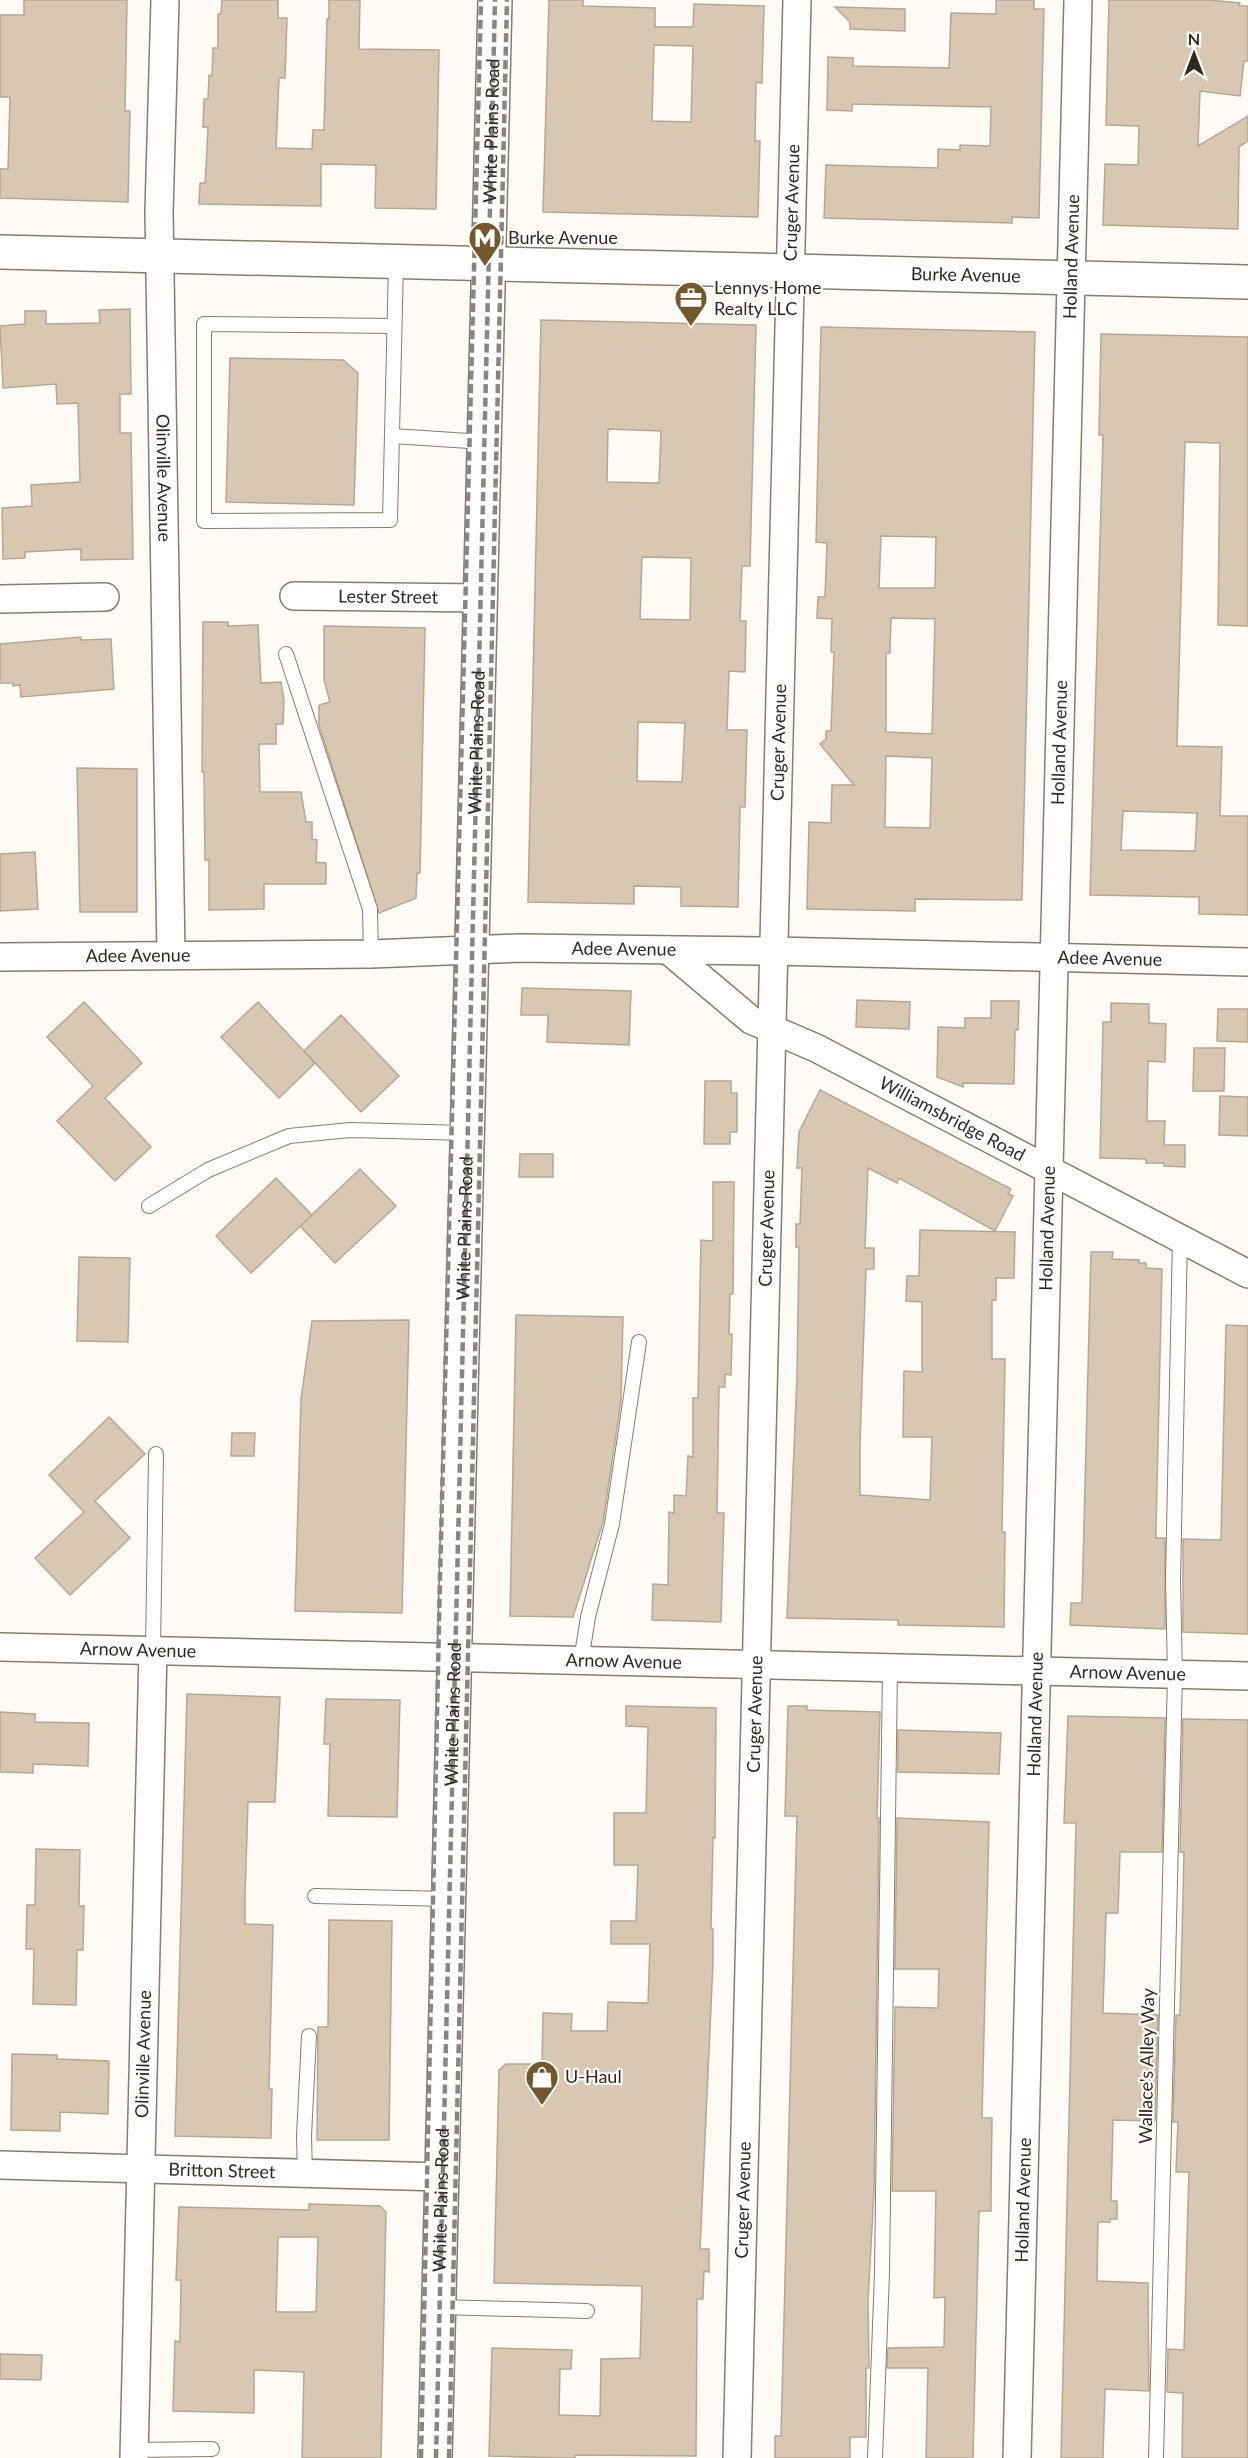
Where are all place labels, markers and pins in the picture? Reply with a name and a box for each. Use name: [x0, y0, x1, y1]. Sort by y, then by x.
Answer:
metro station icon: Burke Avenue: [467, 220, 503, 267]
place label: Burke Avenue: [508, 226, 618, 248]
place label: Lennys Home Realty LLC: [714, 276, 821, 319]
office icon: Lennys Home Realty LLC: [673, 280, 709, 327]
shop icon: U-Haul: [524, 2059, 560, 2106]
place label: U-Haul: [565, 2065, 622, 2087]

